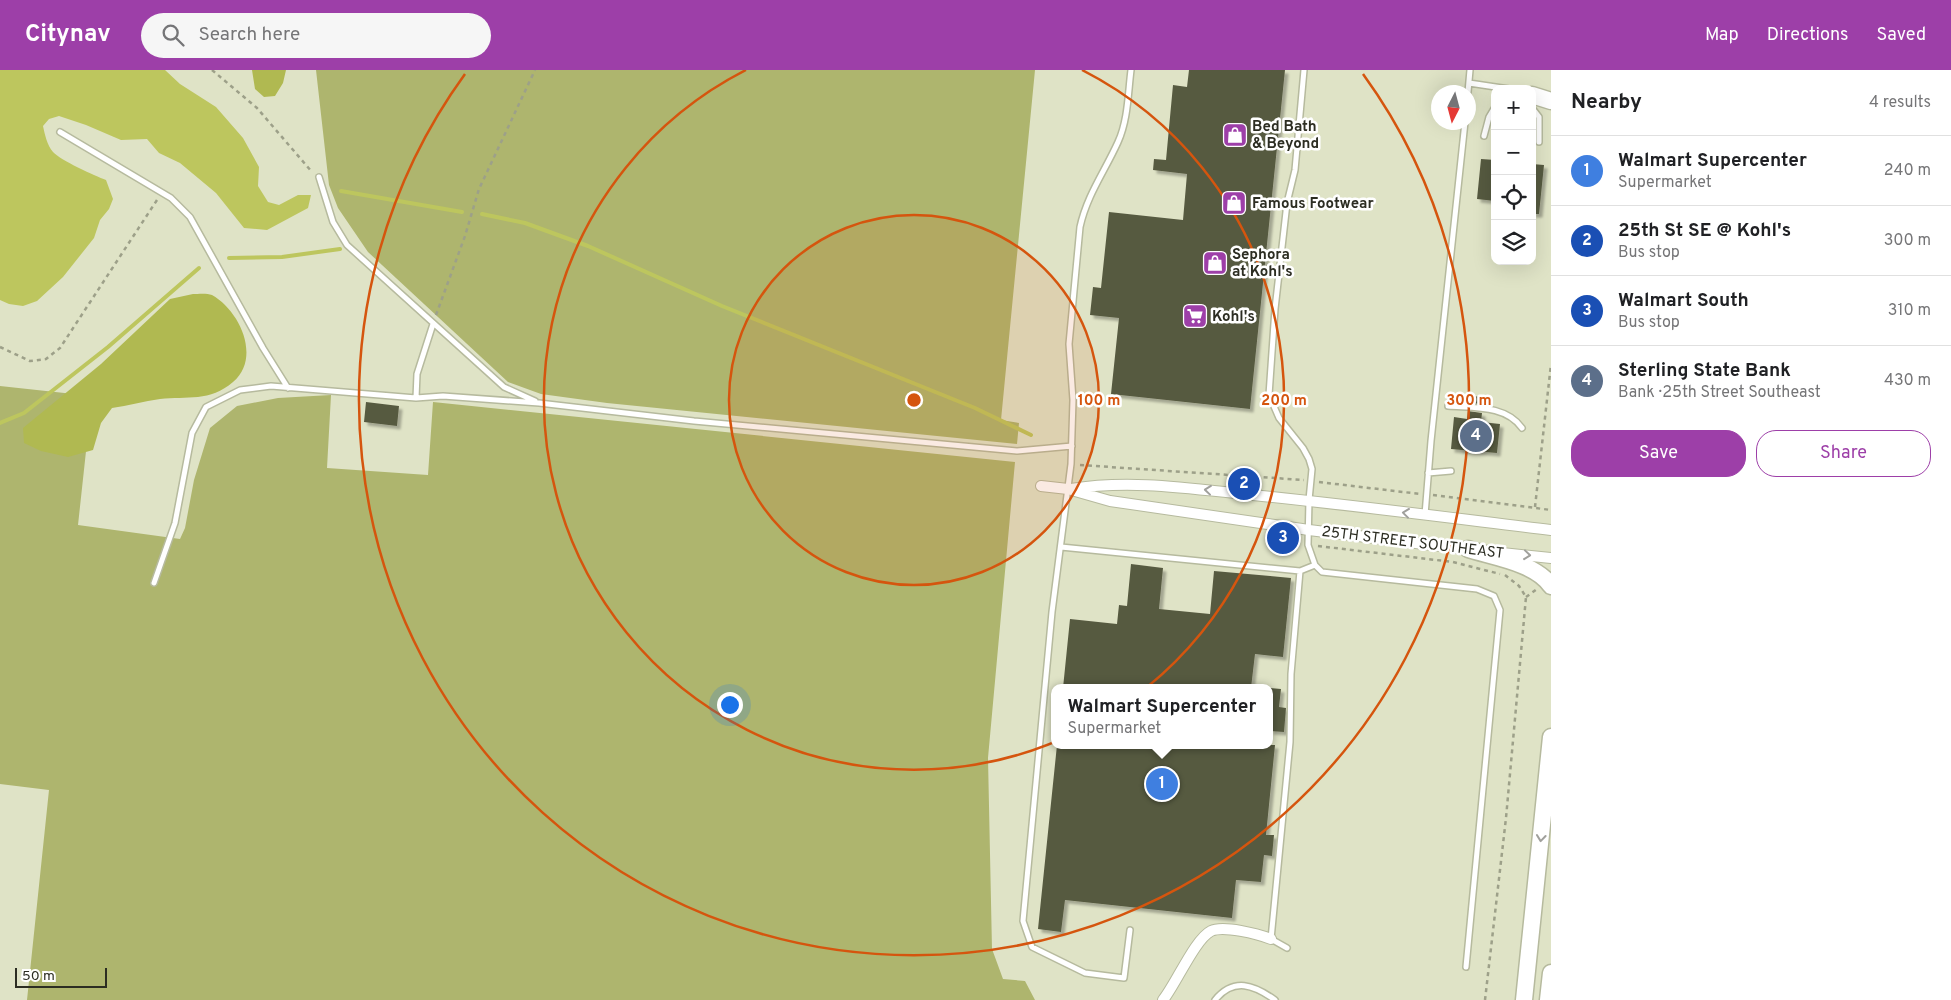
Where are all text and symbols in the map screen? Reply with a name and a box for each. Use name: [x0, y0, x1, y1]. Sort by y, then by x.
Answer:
search box: [141, 13, 491, 58]
text: Citynav: [25, 20, 111, 50]
icon: search: [159, 21, 187, 49]
text: Search here: [199, 23, 300, 47]
text: Map: [1705, 24, 1739, 47]
text: Directions: [1767, 24, 1849, 47]
text: Saved: [1877, 24, 1926, 47]
north arrow: [1431, 85, 1476, 130]
map controls: [1491, 85, 1536, 265]
button: +: [1491, 85, 1536, 130]
text: Nearby: [1571, 89, 1642, 116]
text: 4 results: [1869, 93, 1931, 113]
place label: Bed Bath & Beyond: [1252, 118, 1319, 154]
shop icon: Bed Bath & Beyond: [1222, 122, 1248, 148]
button: −: [1491, 130, 1536, 175]
text: Walmart Supercenter: [1618, 149, 1807, 173]
text: 1: [1584, 161, 1590, 181]
text: 240 m: [1884, 161, 1931, 181]
text: Supermarket: [1618, 173, 1712, 193]
button: locate: [1491, 175, 1536, 220]
shop icon: Famous Footwear: [1221, 190, 1247, 216]
place label: Famous Footwear: [1252, 195, 1374, 214]
text: 25th St SE @ Kohl's: [1618, 219, 1791, 243]
button: layers: [1491, 220, 1536, 265]
text: 2: [1582, 231, 1592, 251]
text: 300 m: [1884, 231, 1931, 251]
text: Bus stop: [1618, 243, 1680, 263]
place label: Sephora at Kohl's: [1232, 246, 1293, 282]
shop icon: Sephora at Kohl's: [1202, 250, 1228, 276]
text: Walmart South: [1618, 289, 1749, 313]
text: 3: [1582, 301, 1592, 321]
text: 310 m: [1888, 301, 1931, 321]
supermarket icon: Kohl's: [1182, 303, 1208, 329]
place label: Kohl's: [1212, 308, 1255, 327]
text: Bus stop: [1618, 313, 1680, 333]
text: Sterling State Bank: [1618, 359, 1791, 383]
text: 4: [1582, 371, 1592, 391]
text: 430 m: [1884, 371, 1931, 391]
text: Bank · 25th Street Southeast: [1618, 383, 1821, 403]
centre of rings: [905, 391, 923, 409]
text: 100 m: [1078, 392, 1120, 411]
text: 200 m: [1261, 392, 1307, 411]
text: 300 m: [1446, 392, 1492, 411]
pin: 4: [1460, 417, 1492, 455]
button: Save: [1571, 430, 1746, 477]
button: Share: [1756, 430, 1931, 477]
pin: 2: [1228, 465, 1260, 503]
one-way arrow: [1204, 485, 1212, 496]
one-way arrow: [1401, 508, 1409, 519]
pin: 3: [1267, 519, 1299, 557]
street label: 25TH STREET SOUTHEAST: [1321, 523, 1505, 564]
one-way arrow: [1523, 549, 1531, 560]
popup: [1051, 684, 1273, 749]
your location: [717, 692, 743, 718]
text: Walmart Supercenter: [1068, 695, 1256, 719]
text: Supermarket: [1068, 719, 1161, 739]
pin: 1: [1146, 765, 1178, 803]
one-way arrow: [1535, 834, 1546, 842]
scale bar: [15, 965, 108, 988]
text: 50 m: [22, 968, 55, 985]

